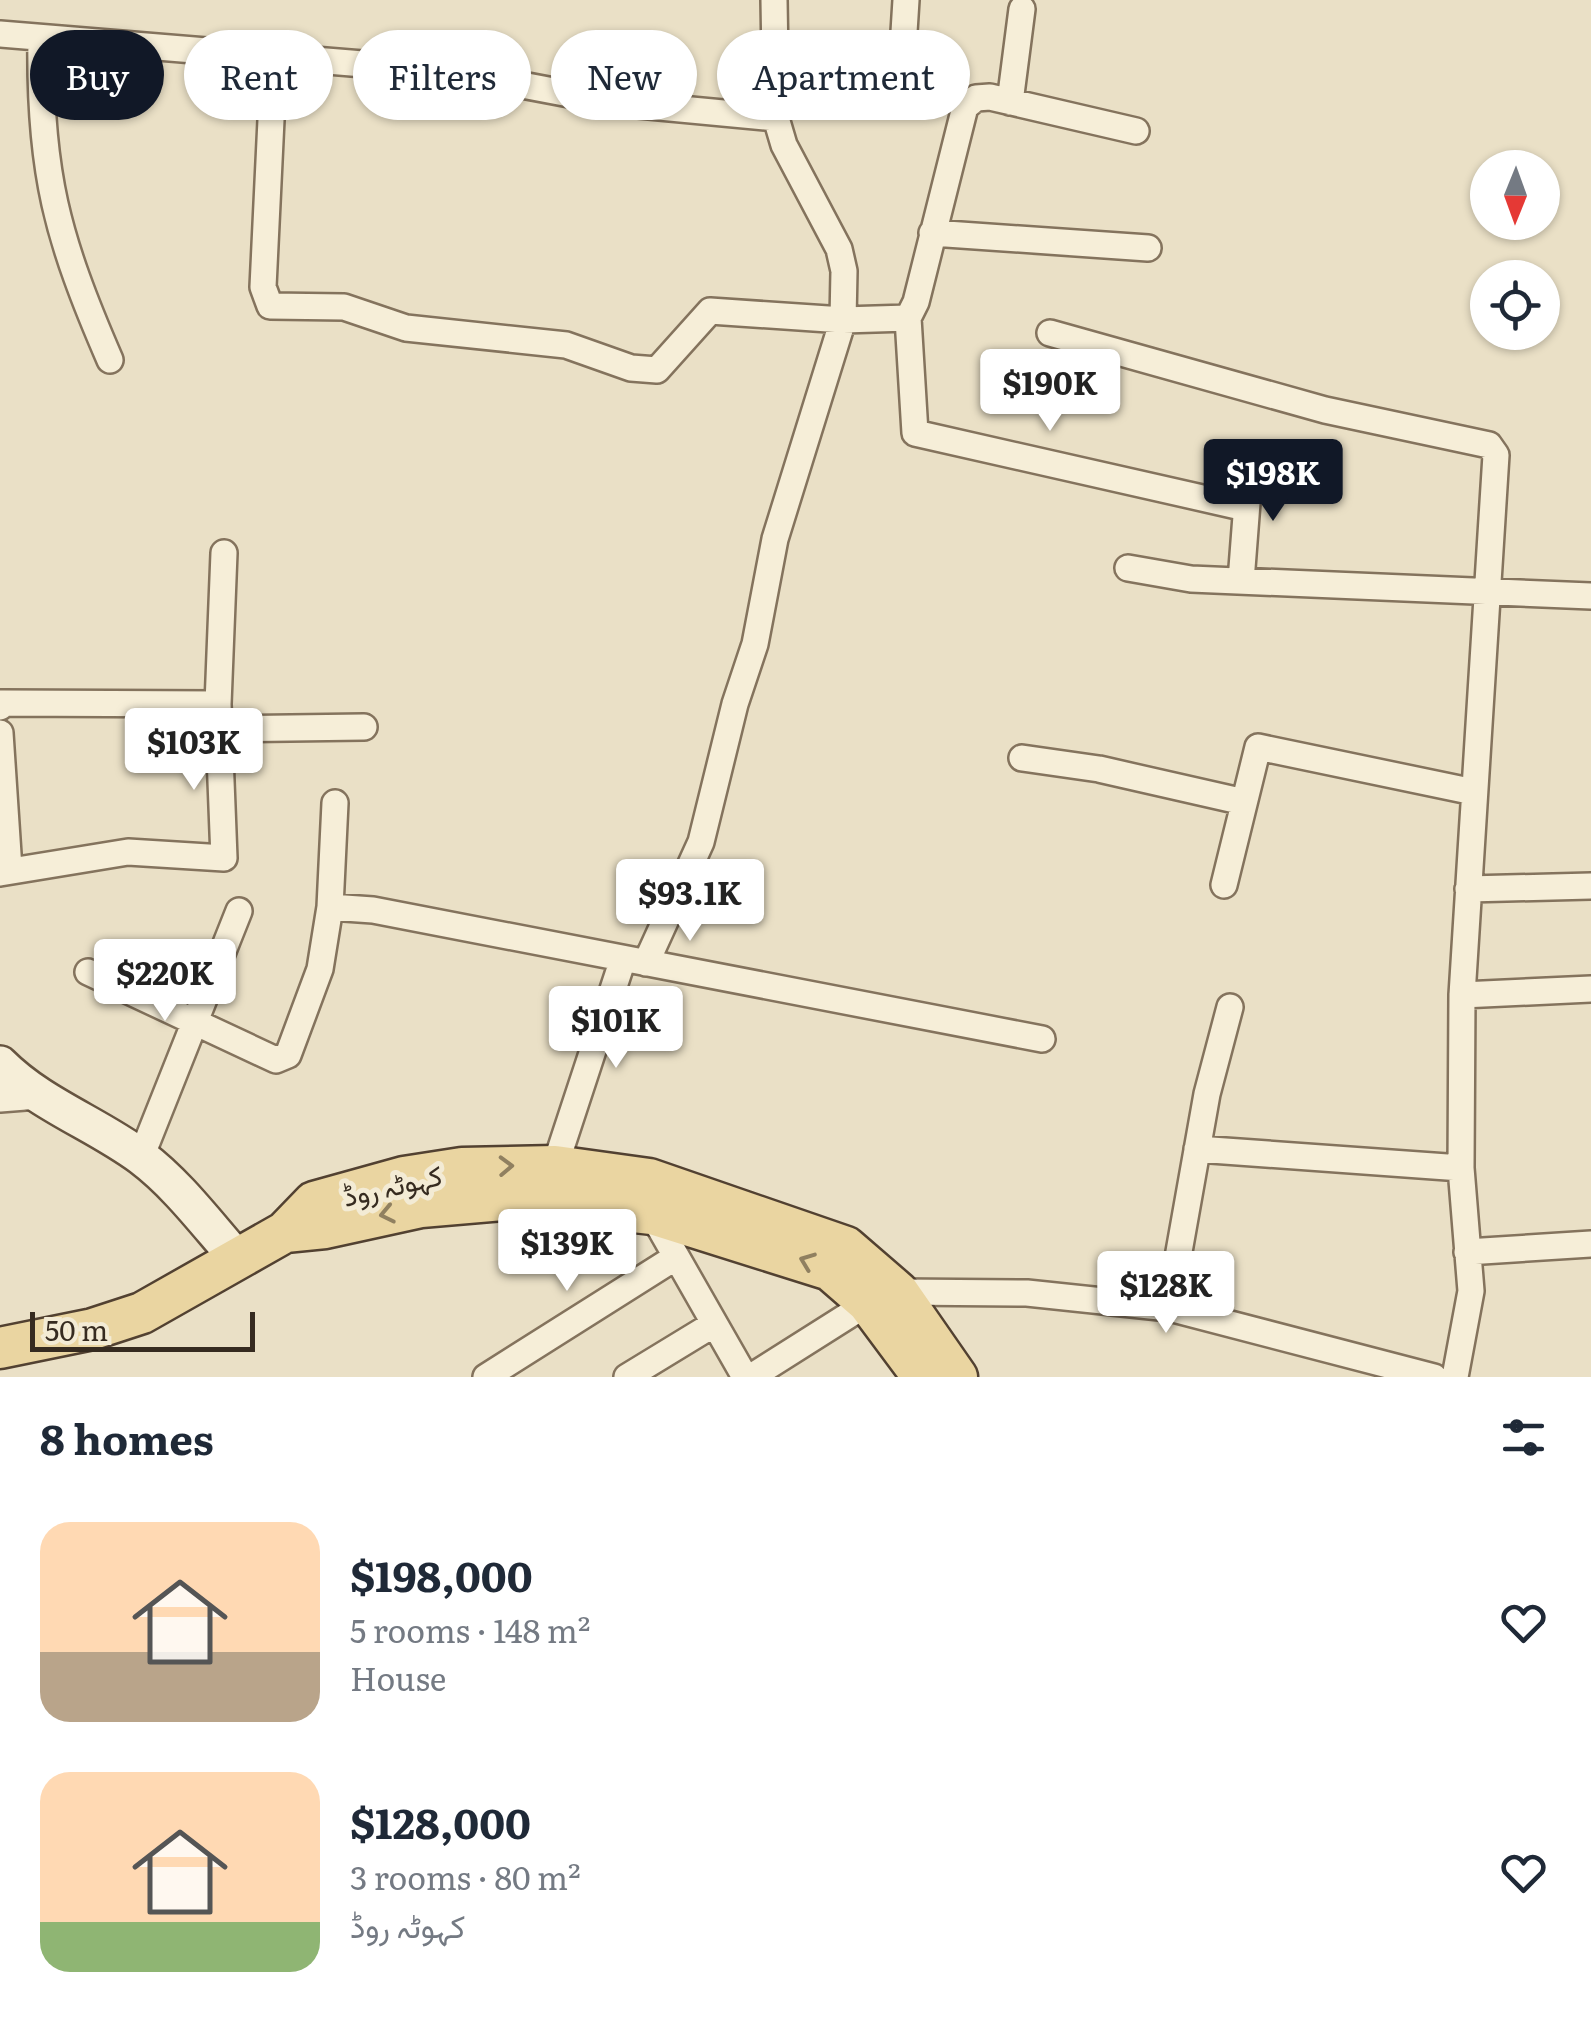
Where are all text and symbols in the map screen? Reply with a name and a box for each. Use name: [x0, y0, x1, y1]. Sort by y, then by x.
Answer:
chip: Buy: [30, 30, 164, 120]
chip: Rent: [184, 30, 333, 120]
chip: Filters: [353, 30, 531, 120]
chip: New: [551, 30, 697, 120]
chip: Apartment: [717, 30, 970, 120]
north arrow: [1470, 150, 1560, 240]
map controls: [1470, 150, 1560, 350]
button: locate: [1470, 260, 1560, 350]
pin: $190K: [980, 349, 1120, 434]
text: $190K: [1002, 357, 1098, 405]
pin: $198K: [1203, 439, 1343, 524]
text: $198K: [1226, 447, 1320, 495]
pin: $103K: [124, 708, 264, 793]
text: $103K: [147, 716, 241, 764]
pin: $93.1K: [609, 859, 771, 944]
text: $93.1K: [638, 867, 742, 915]
pin: $220K: [95, 939, 235, 1024]
text: $220K: [116, 947, 214, 995]
pin: $101K: [546, 986, 686, 1071]
text: $101K: [571, 994, 661, 1042]
street label: کہوٹہ روڈ: [338, 1152, 446, 1216]
one-way arrow: [499, 1156, 515, 1177]
one-way arrow: [379, 1203, 396, 1224]
pin: $139K: [497, 1209, 637, 1294]
text: $139K: [520, 1217, 614, 1265]
pin: $128K: [1096, 1251, 1236, 1336]
one-way arrow: [800, 1252, 817, 1273]
text: $128K: [1119, 1259, 1213, 1307]
scale bar: [30, 1307, 255, 1352]
text: 50 m: [45, 1308, 108, 1350]
text: 8 homes: [40, 1406, 214, 1468]
icon: filters: [1496, 1410, 1551, 1465]
text: $198,000: [350, 1543, 533, 1605]
icon: home: [120, 1562, 240, 1682]
icon: heart: [1496, 1595, 1551, 1650]
text: 5 rooms · 148 m²: [350, 1605, 590, 1653]
text: House: [350, 1653, 446, 1701]
text: $128,000: [350, 1790, 531, 1852]
icon: home: [120, 1812, 240, 1932]
icon: heart: [1496, 1845, 1551, 1900]
text: 3 rooms · 80 m²: [350, 1852, 581, 1900]
text: کہوٹہ روڈ: [350, 1900, 465, 1948]

